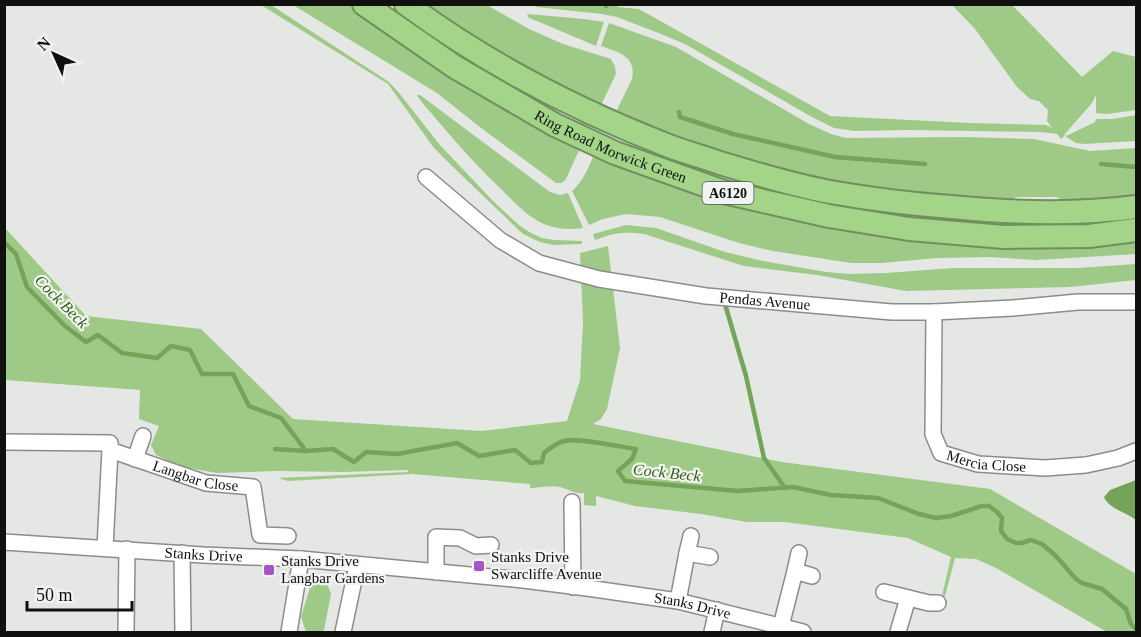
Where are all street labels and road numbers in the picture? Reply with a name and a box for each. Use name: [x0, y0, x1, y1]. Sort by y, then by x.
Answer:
street label: Ring Road Morwick Green: [532, 107, 689, 186]
road number: A6120: [702, 182, 754, 204]
street label: Pendas Avenue: [719, 289, 811, 313]
street label: Mercia Close: [945, 447, 1027, 475]
street label: Langbar Close: [151, 457, 239, 494]
street label: Stanks Drive: [164, 545, 243, 565]
street label: Stanks Drive: [653, 590, 733, 622]

